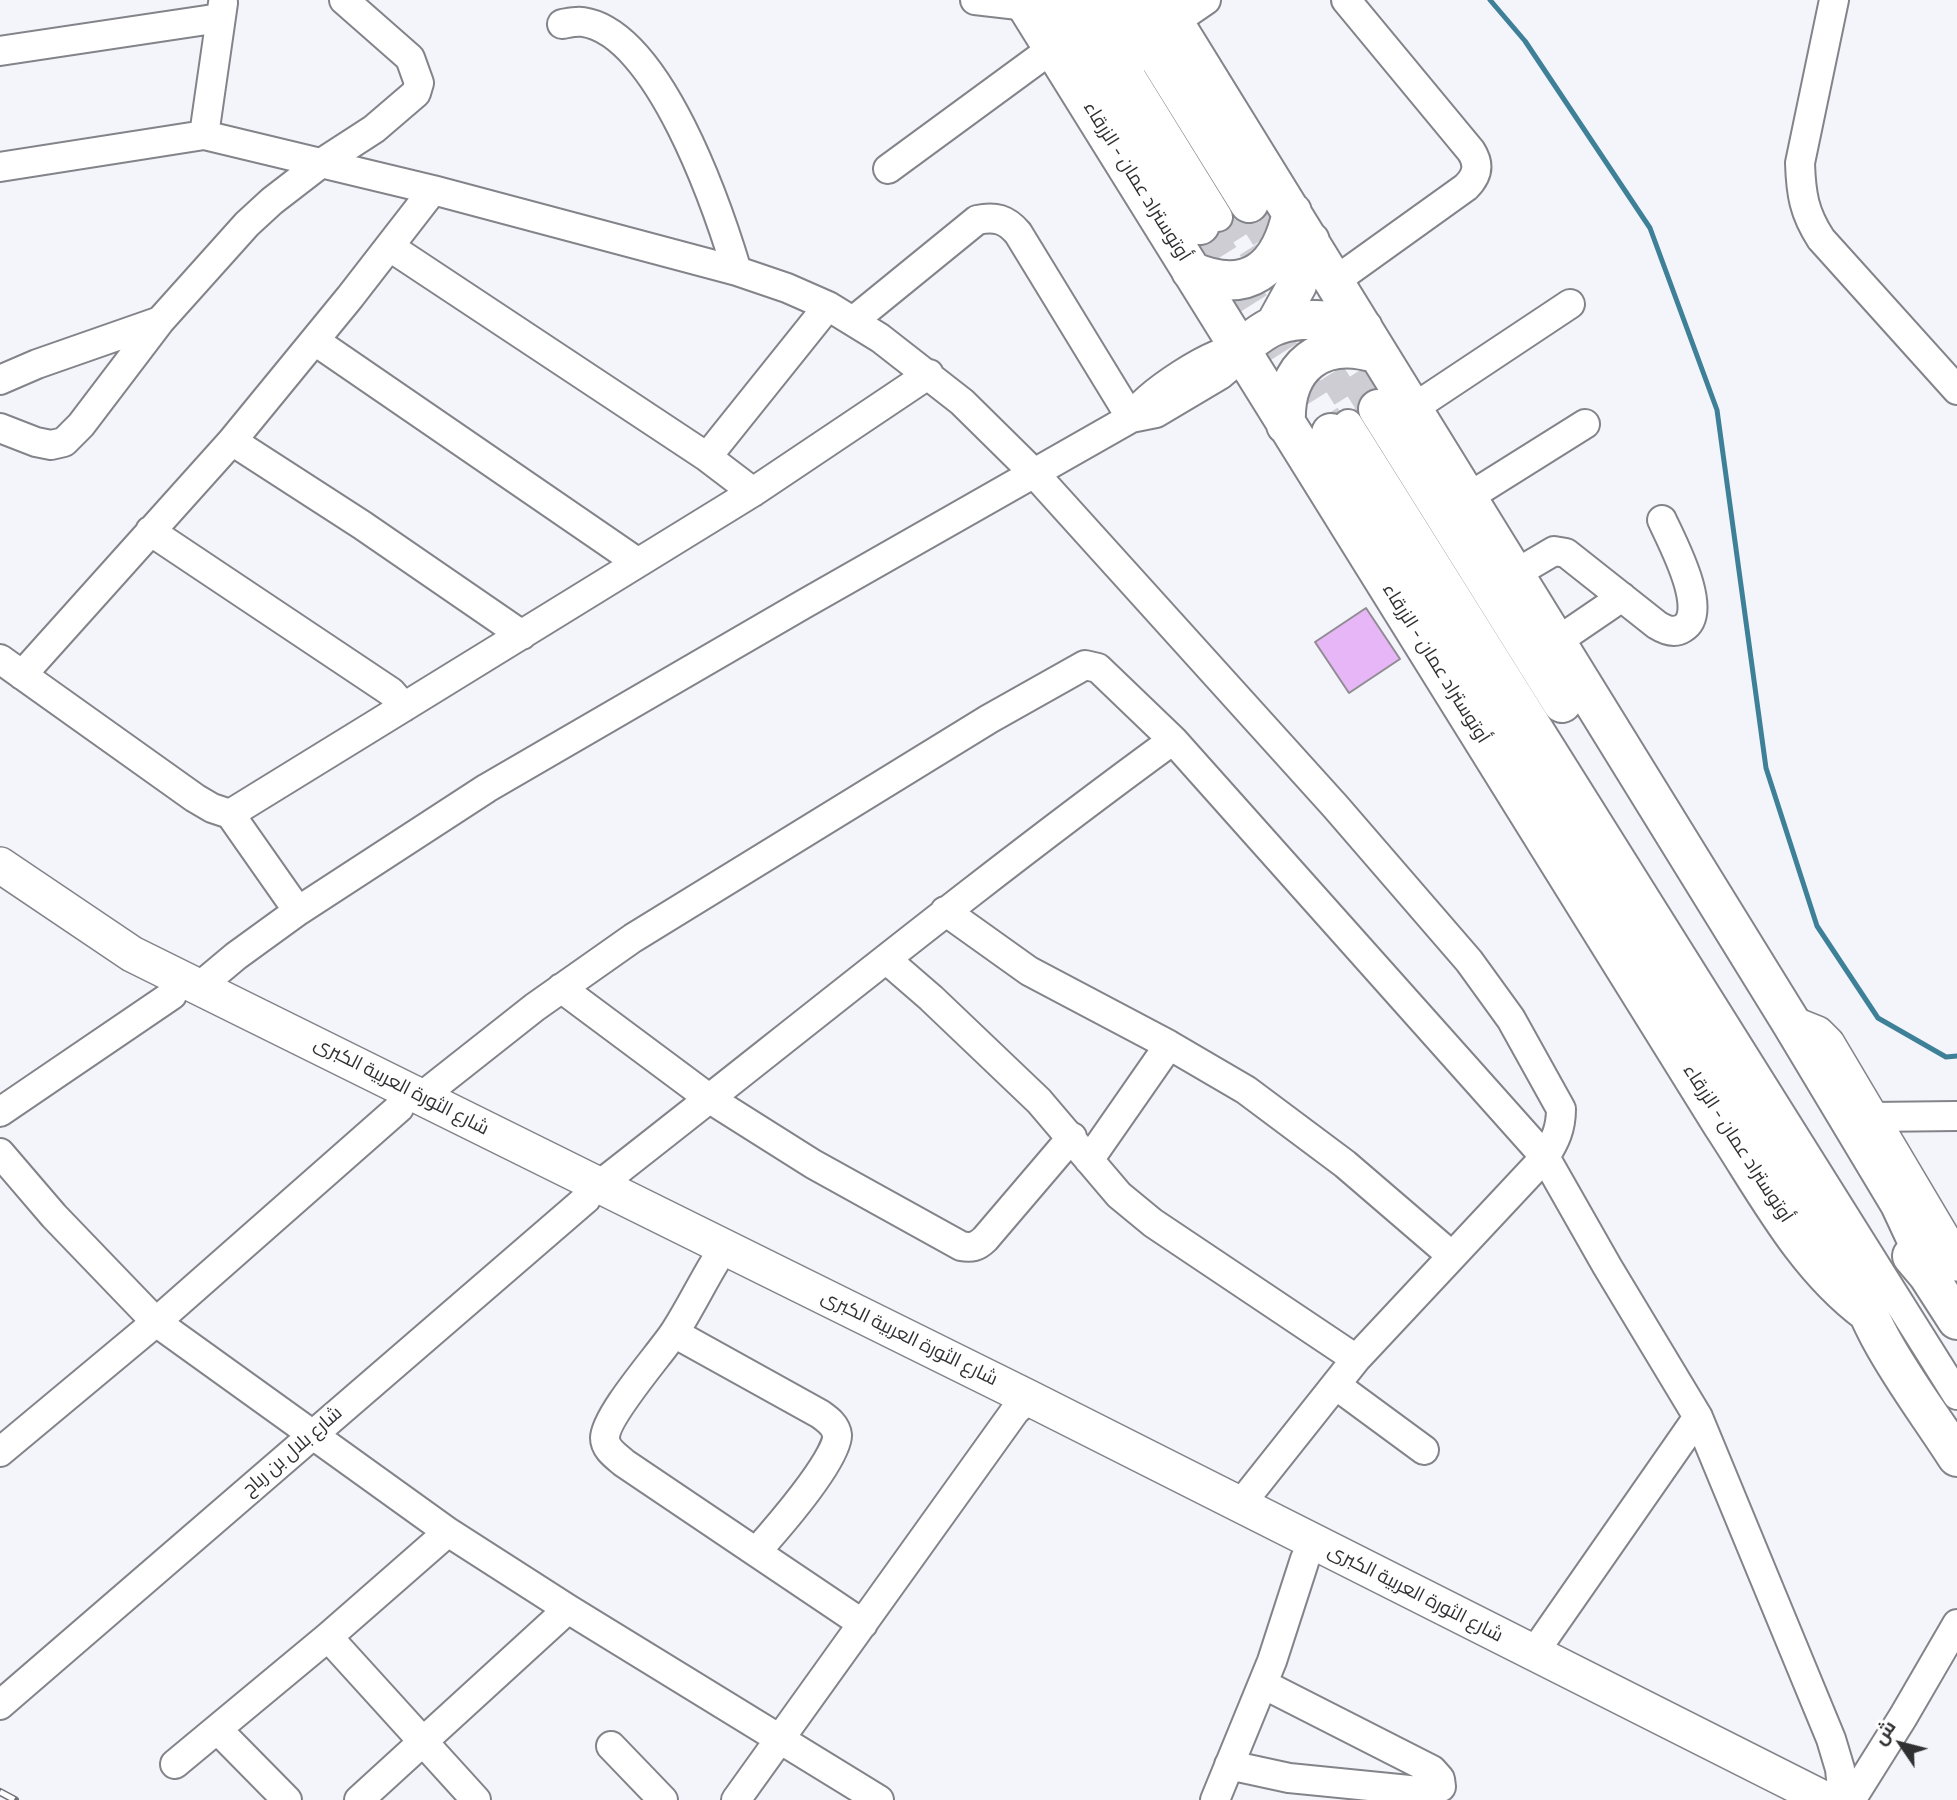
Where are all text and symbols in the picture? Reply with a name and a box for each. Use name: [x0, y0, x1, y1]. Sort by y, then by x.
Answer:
street label: أوتوستراد عمان - الزرقاء: [1077, 98, 1195, 266]
street label: أوتوستراد عمان - الزرقاء: [1376, 580, 1494, 748]
street label: شارع الثورة العربية الكبرى: [310, 1033, 492, 1141]
street label: أوتوستراد عمان - الزرقاء: [1677, 1060, 1797, 1228]
street label: شارع الثورة العربية الكبرى: [817, 1286, 1001, 1392]
street label: شارع بلال بن رباح: [238, 1402, 348, 1502]
street label: شارع الثورة العربية الكبرى: [1324, 1540, 1506, 1648]
north arrow: [1866, 1709, 1936, 1779]
text: ش: [1865, 1713, 1902, 1750]

